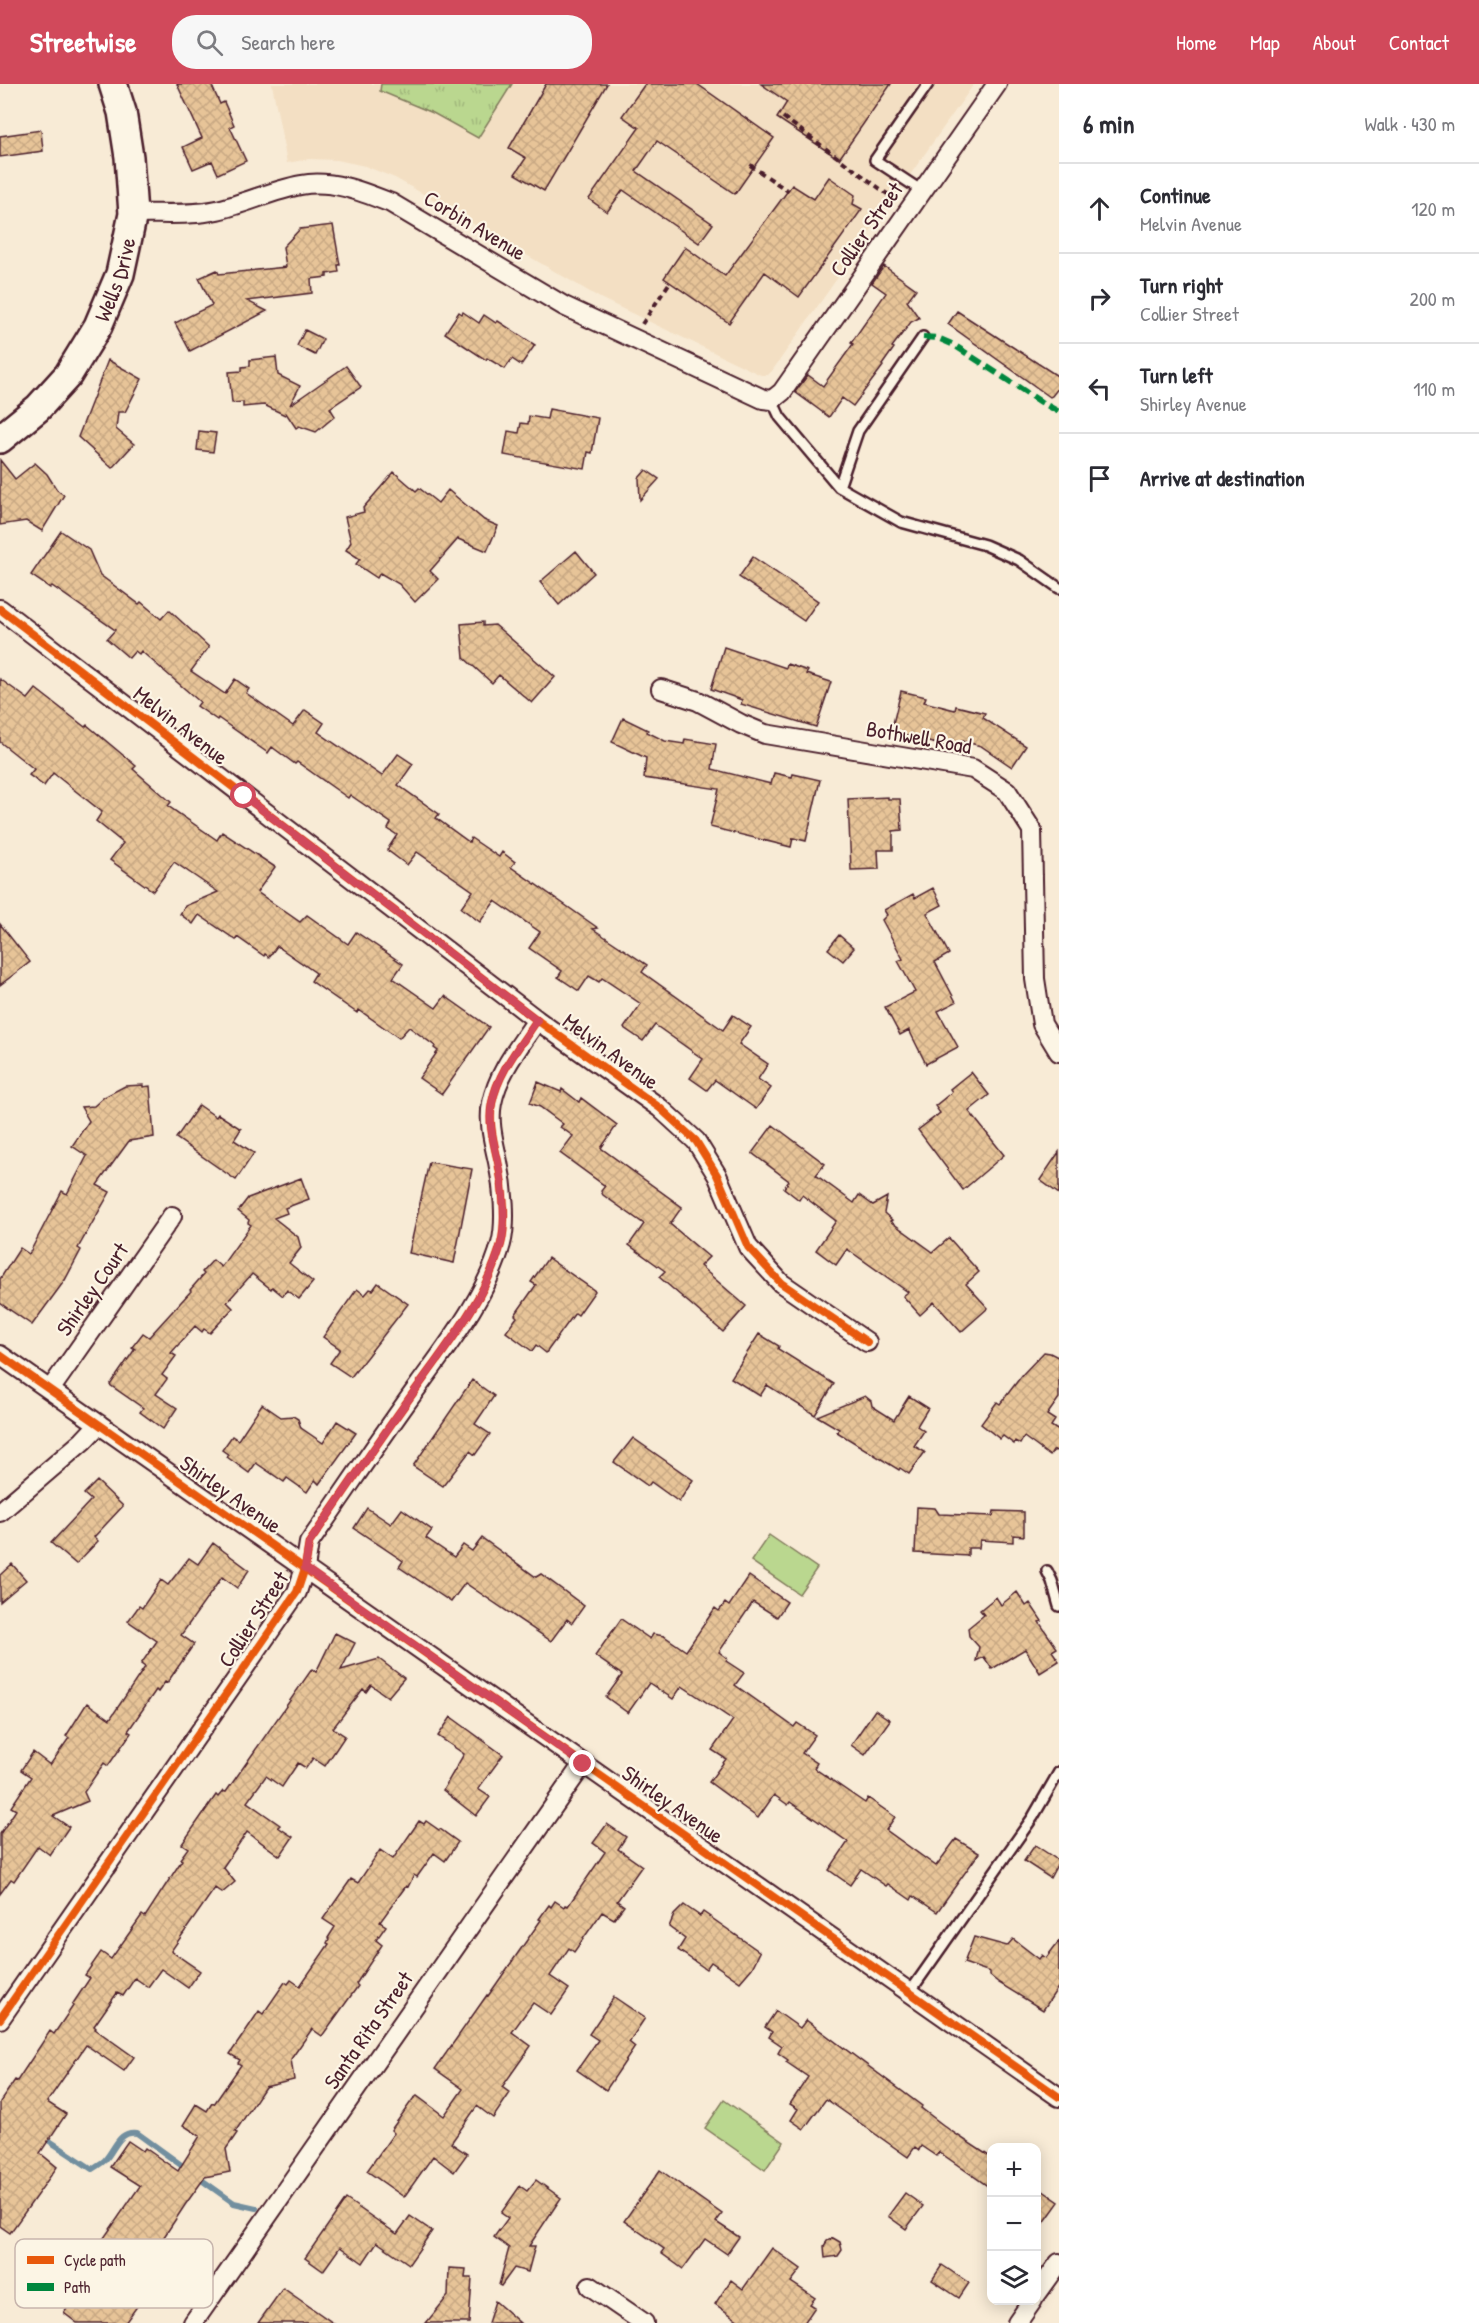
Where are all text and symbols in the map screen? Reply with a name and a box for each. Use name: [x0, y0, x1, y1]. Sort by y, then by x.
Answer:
search box: [172, 15, 592, 69]
text: Streetwise: [30, 23, 136, 61]
icon: search: [193, 26, 226, 59]
text: Search here: [241, 27, 335, 57]
text: Home: [1176, 28, 1217, 57]
text: Map: [1250, 28, 1280, 57]
text: About: [1313, 28, 1356, 57]
text: Contact: [1389, 28, 1449, 57]
text: 6 min: [1083, 106, 1135, 141]
text: Walk · 430 m: [1364, 110, 1455, 137]
street label: Collier Street: [822, 175, 910, 282]
text: Continue: [1140, 180, 1211, 210]
street label: Corbin Avenue: [418, 183, 532, 267]
icon: ahead: [1083, 192, 1116, 225]
text: 120 m: [1411, 195, 1455, 222]
text: Melvin Avenue: [1140, 210, 1242, 237]
street label: Wells Drive: [87, 235, 143, 326]
text: Turn right: [1140, 270, 1223, 300]
icon: right: [1083, 282, 1116, 315]
text: 200 m: [1410, 285, 1455, 312]
text: Collier Street: [1140, 300, 1239, 327]
text: Turn left: [1140, 360, 1213, 390]
icon: left: [1083, 372, 1116, 405]
text: 110 m: [1413, 375, 1455, 402]
text: Shirley Avenue: [1140, 390, 1247, 417]
icon: arrive: [1083, 462, 1116, 495]
text: Arrive at destination: [1140, 463, 1305, 493]
street label: Melvin Avenue: [128, 679, 235, 772]
street label: Bothwell Road: [864, 713, 974, 761]
route start: [230, 782, 256, 808]
street label: Melvin Avenue: [557, 1006, 665, 1096]
street label: Shirley Court: [49, 1236, 135, 1342]
street label: Shirley Avenue: [174, 1448, 288, 1540]
street label: Collier Street: [211, 1565, 295, 1673]
route end: [569, 1750, 595, 1776]
street label: Shirley Avenue: [616, 1758, 730, 1850]
street label: Santa Rita Street: [316, 1965, 420, 2095]
map controls: [987, 2143, 1041, 2305]
button: +: [987, 2143, 1041, 2197]
button: −: [987, 2197, 1041, 2251]
legend: [15, 2239, 213, 2308]
text: Cycle path: [64, 2249, 126, 2271]
button: layers: [987, 2251, 1041, 2305]
text: Path: [64, 2276, 90, 2298]

